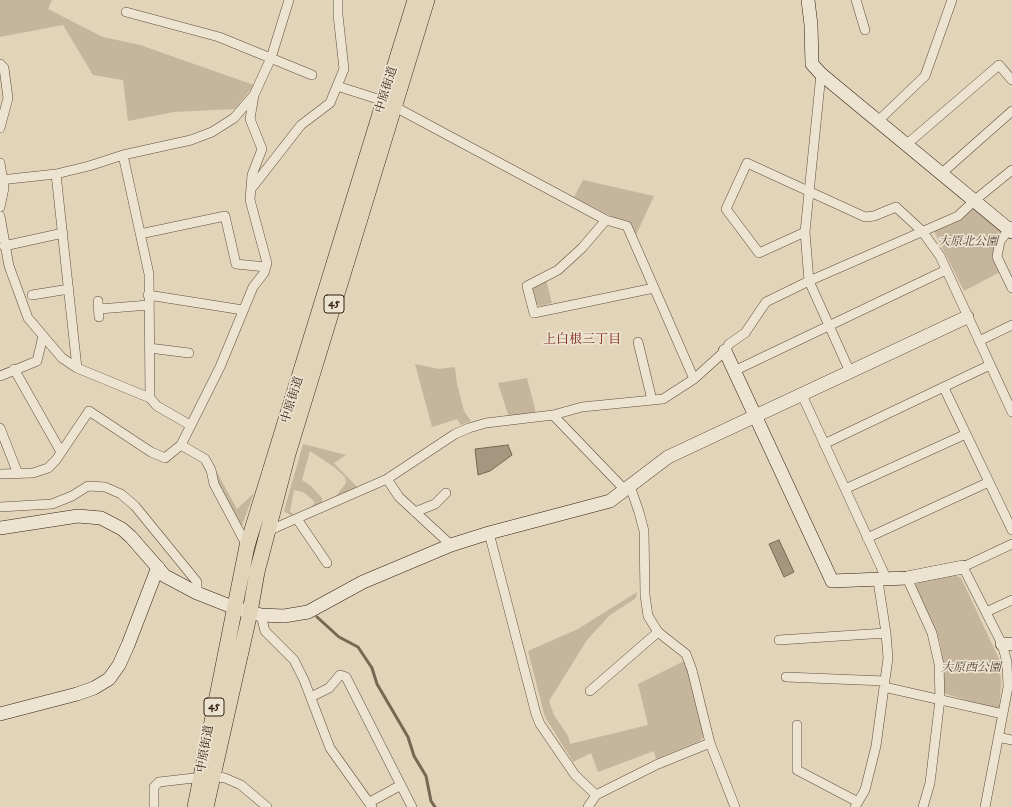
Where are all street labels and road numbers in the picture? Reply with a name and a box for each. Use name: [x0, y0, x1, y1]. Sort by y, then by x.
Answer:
street label: 中原街道: [373, 65, 401, 115]
road number: 45: [324, 295, 344, 313]
street label: 中原街道: [279, 375, 307, 425]
road number: 45: [204, 698, 224, 716]
street label: 中原街道: [195, 724, 217, 774]

